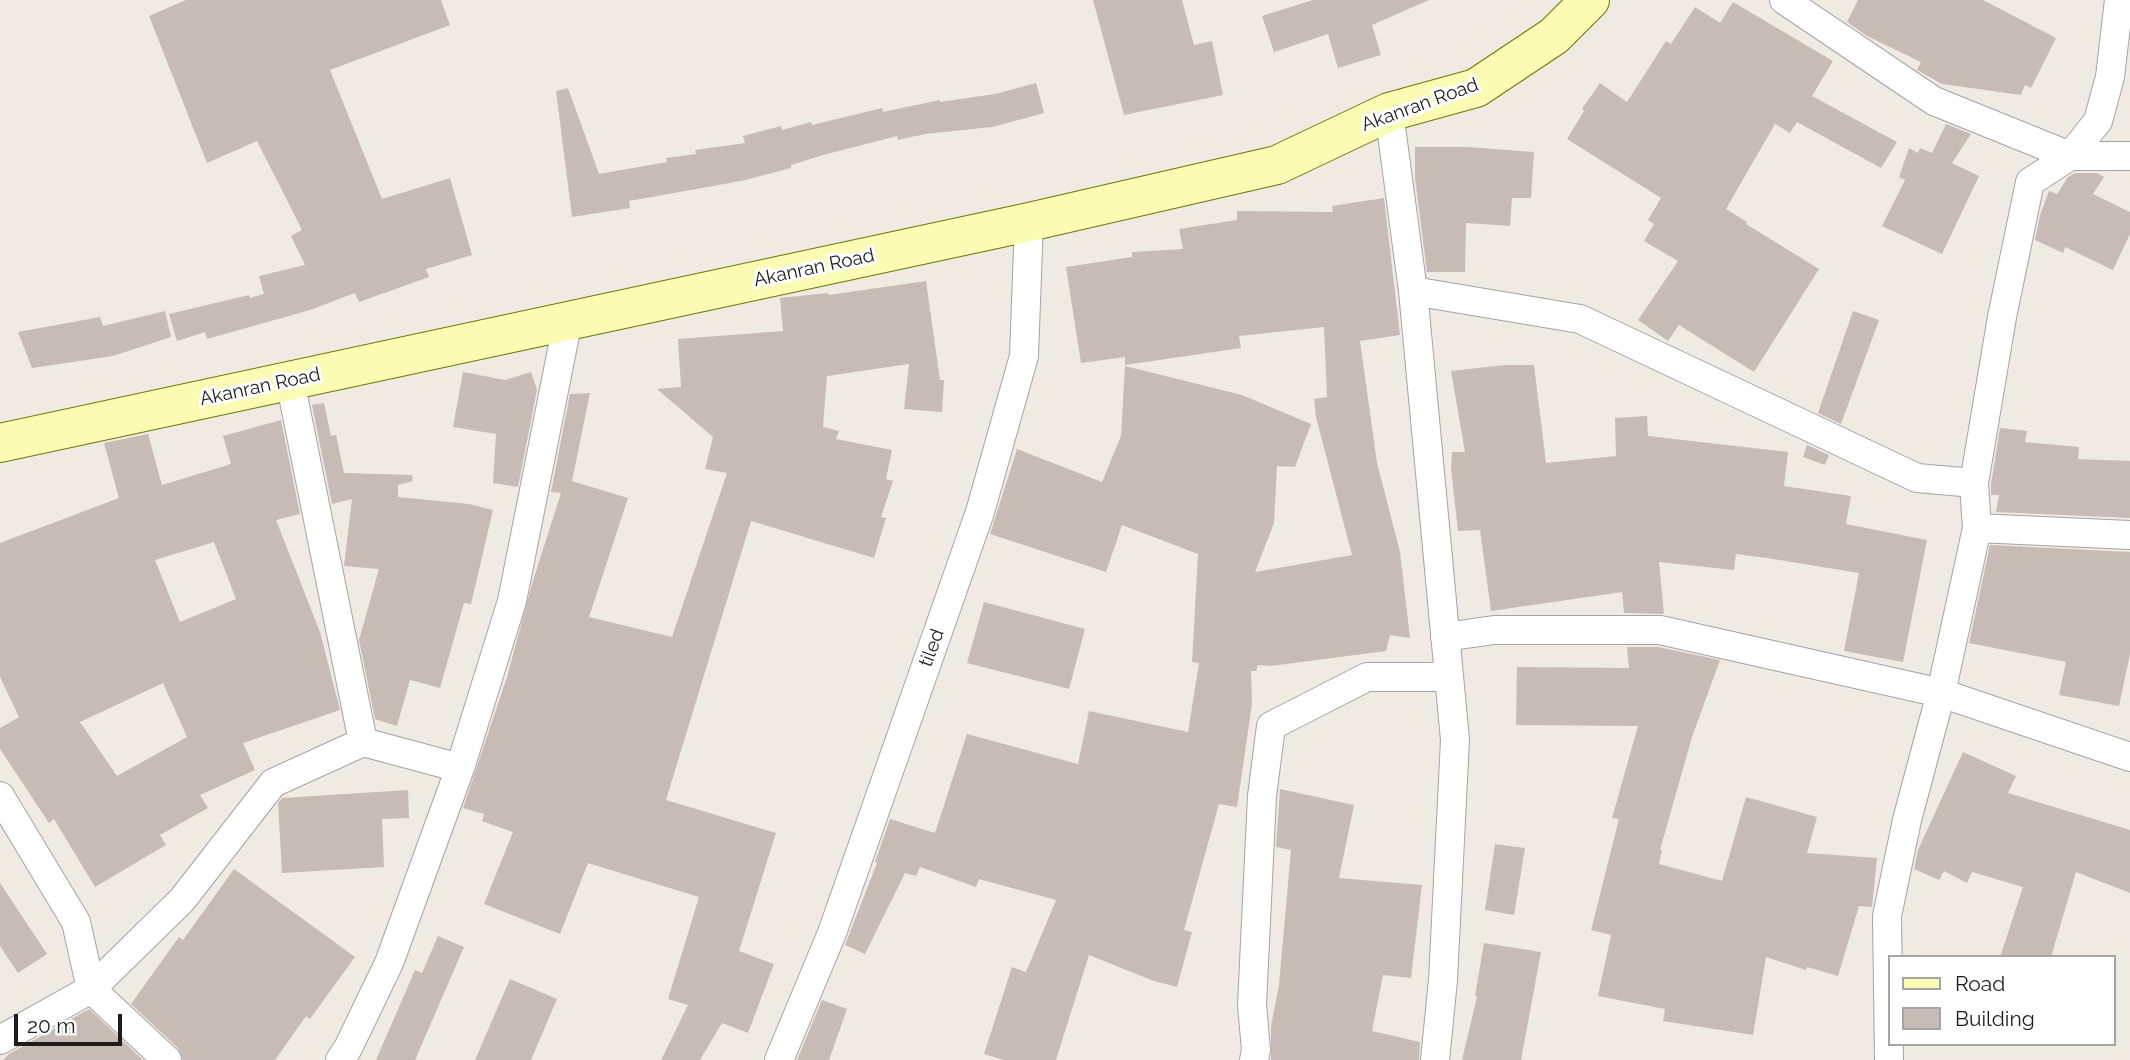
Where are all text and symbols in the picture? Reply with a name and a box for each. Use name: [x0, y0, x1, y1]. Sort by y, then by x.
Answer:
street label: Akanran Road: [1358, 73, 1482, 137]
street label: Akanran Road: [752, 244, 876, 292]
street label: Akanran Road: [198, 363, 322, 411]
street label: tiled: [915, 626, 949, 670]
legend: [1888, 955, 2116, 1046]
text: Road: [1955, 971, 2005, 996]
scale bar: [18, 1000, 126, 1044]
text: Building: [1955, 1006, 2035, 1031]
text: 20 m: [27, 1013, 75, 1038]

